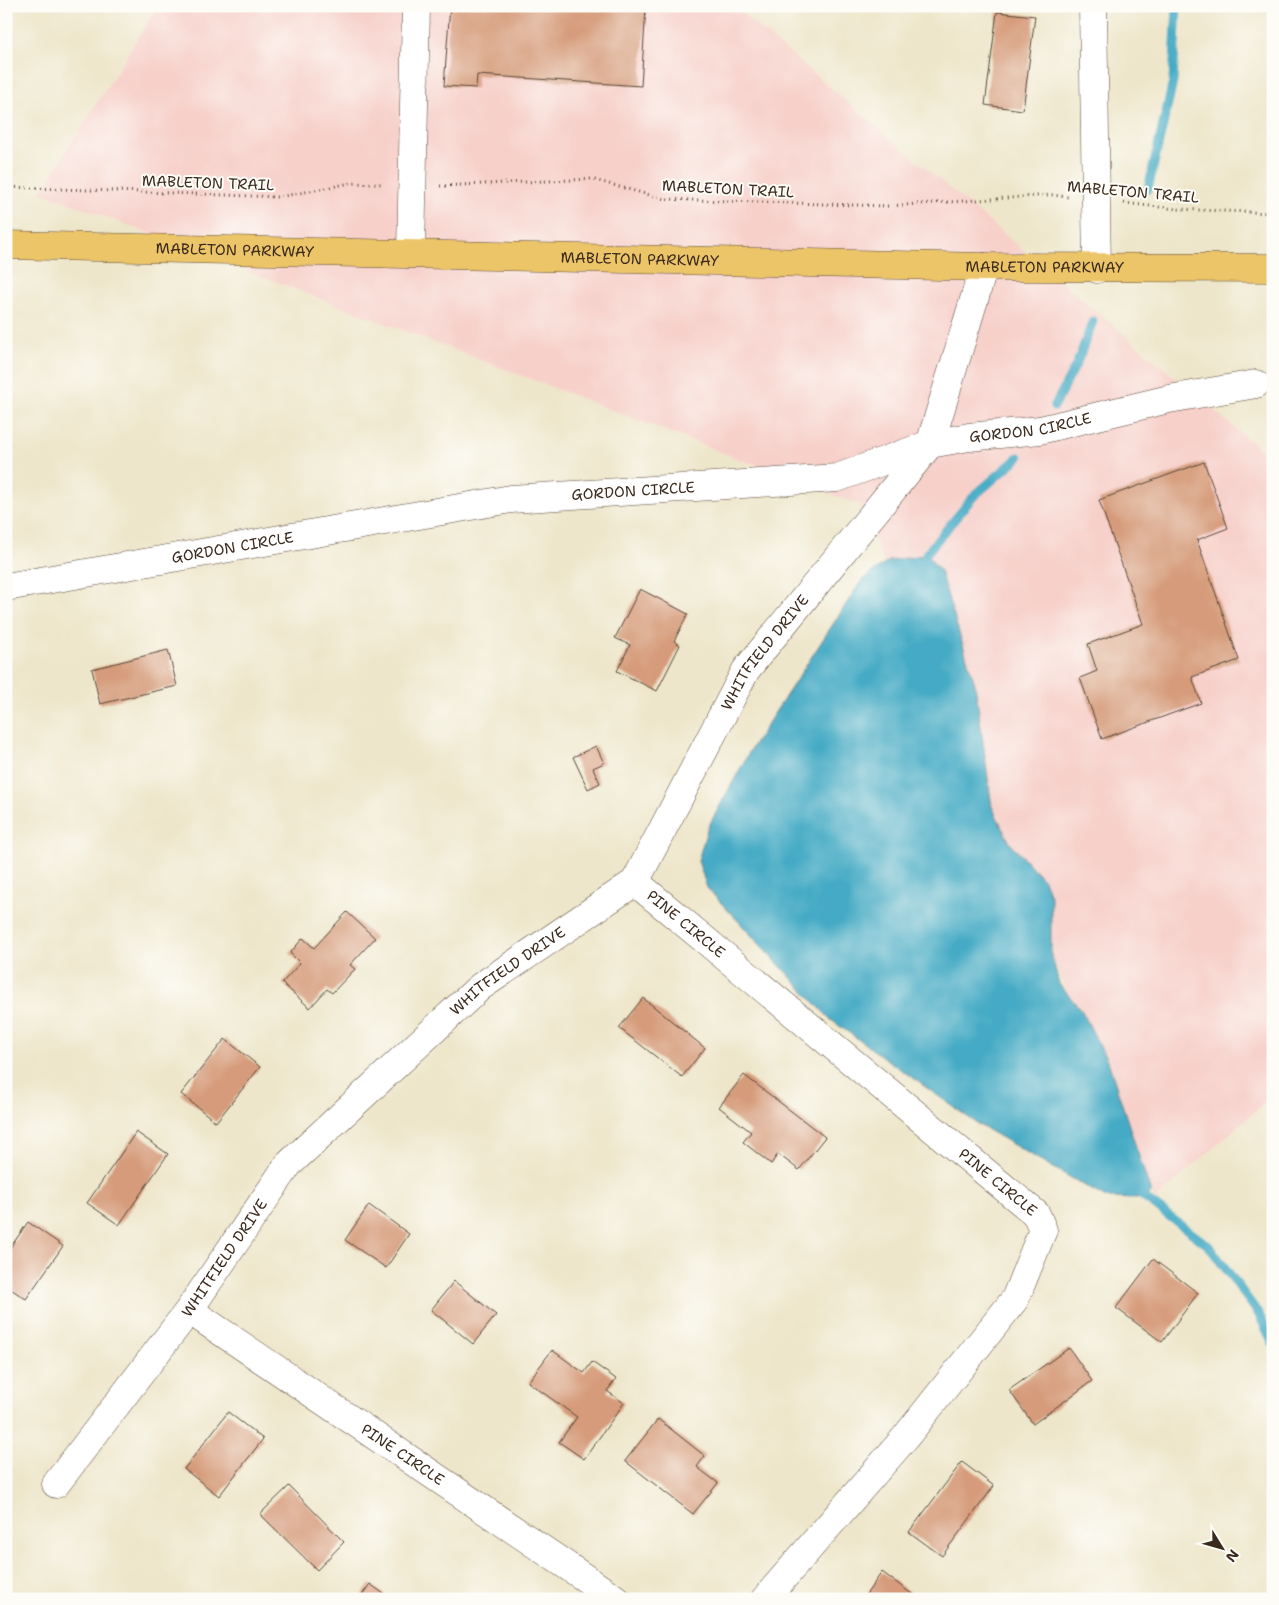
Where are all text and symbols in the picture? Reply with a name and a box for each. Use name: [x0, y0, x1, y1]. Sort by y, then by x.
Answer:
street label: MABLETON TRAIL: [142, 171, 274, 195]
street label: MABLETON TRAIL: [661, 176, 795, 202]
street label: MABLETON TRAIL: [1066, 176, 1200, 208]
street label: MABLETON PARKWAY: [155, 238, 314, 262]
street label: MABLETON PARKWAY: [560, 247, 719, 271]
street label: MABLETON PARKWAY: [965, 257, 1124, 277]
street label: GORDON CIRCLE: [968, 408, 1093, 447]
street label: GORDON CIRCLE: [571, 477, 695, 505]
street label: GORDON CIRCLE: [170, 527, 295, 568]
street label: WHITFIELD DRIVE: [717, 590, 813, 714]
street label: PINE CIRCLE: [642, 886, 729, 962]
street label: WHITFIELD DRIVE: [445, 922, 569, 1020]
street label: PINE CIRCLE: [954, 1144, 1041, 1221]
street label: WHITFIELD DRIVE: [177, 1195, 272, 1321]
street label: PINE CIRCLE: [357, 1419, 448, 1490]
north arrow: [1196, 1522, 1246, 1572]
text: N: [1222, 1546, 1243, 1566]

